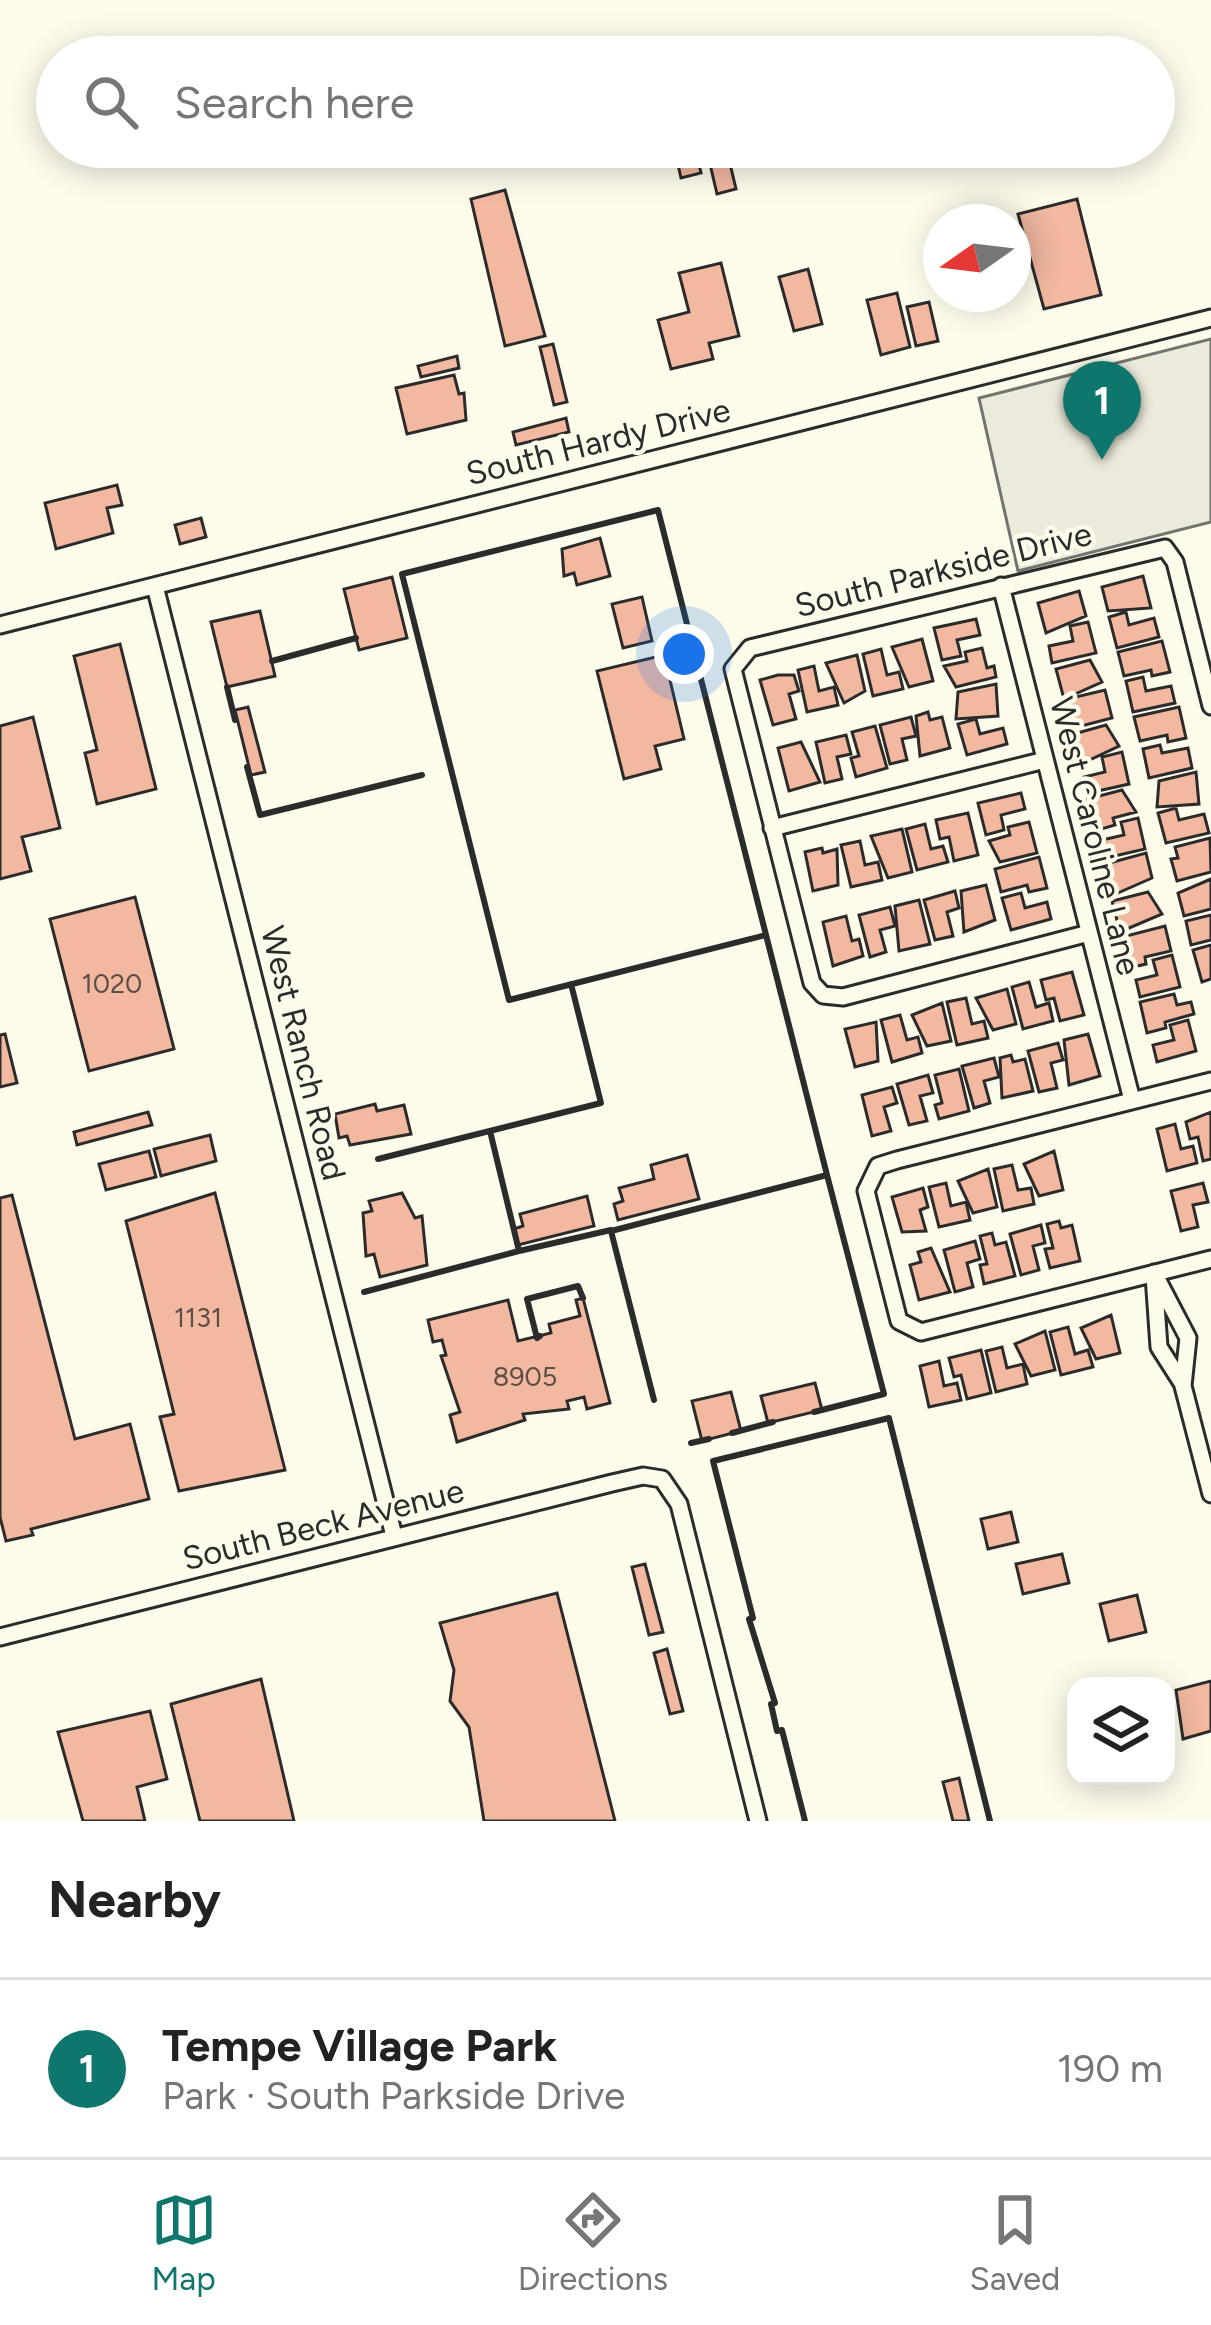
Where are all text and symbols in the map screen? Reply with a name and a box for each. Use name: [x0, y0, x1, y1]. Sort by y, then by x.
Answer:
search box: [36, 36, 1175, 168]
icon: search: [78, 69, 144, 135]
text: Search here: [174, 75, 414, 129]
north arrow: [923, 204, 1031, 312]
pin: 1: [1063, 361, 1141, 460]
street label: South Hardy Drive: [462, 390, 734, 493]
street label: South Parkside Drive: [791, 514, 1096, 625]
your location: [654, 624, 714, 684]
street label: West Caroline Lane: [1042, 693, 1149, 979]
street label: West Ranch Road: [253, 922, 354, 1184]
house number: 1020: [82, 967, 142, 1000]
house number: 1131: [174, 1301, 222, 1334]
house number: 8905: [493, 1360, 557, 1393]
street label: South Beck Avenue: [178, 1471, 468, 1578]
map controls: [1067, 1677, 1175, 1785]
button: layers: [1067, 1677, 1175, 1785]
text: Nearby: [48, 1869, 221, 1930]
text: Tempe Village Park: [162, 2018, 557, 2072]
text: 1: [79, 2045, 95, 2092]
text: 190 m: [1057, 2045, 1163, 2092]
text: Park · South Parkside Drive: [162, 2072, 625, 2119]
tab: Map: [151, 2187, 217, 2298]
tab: Directions: [518, 2187, 668, 2298]
tab: Saved: [969, 2187, 1060, 2298]

